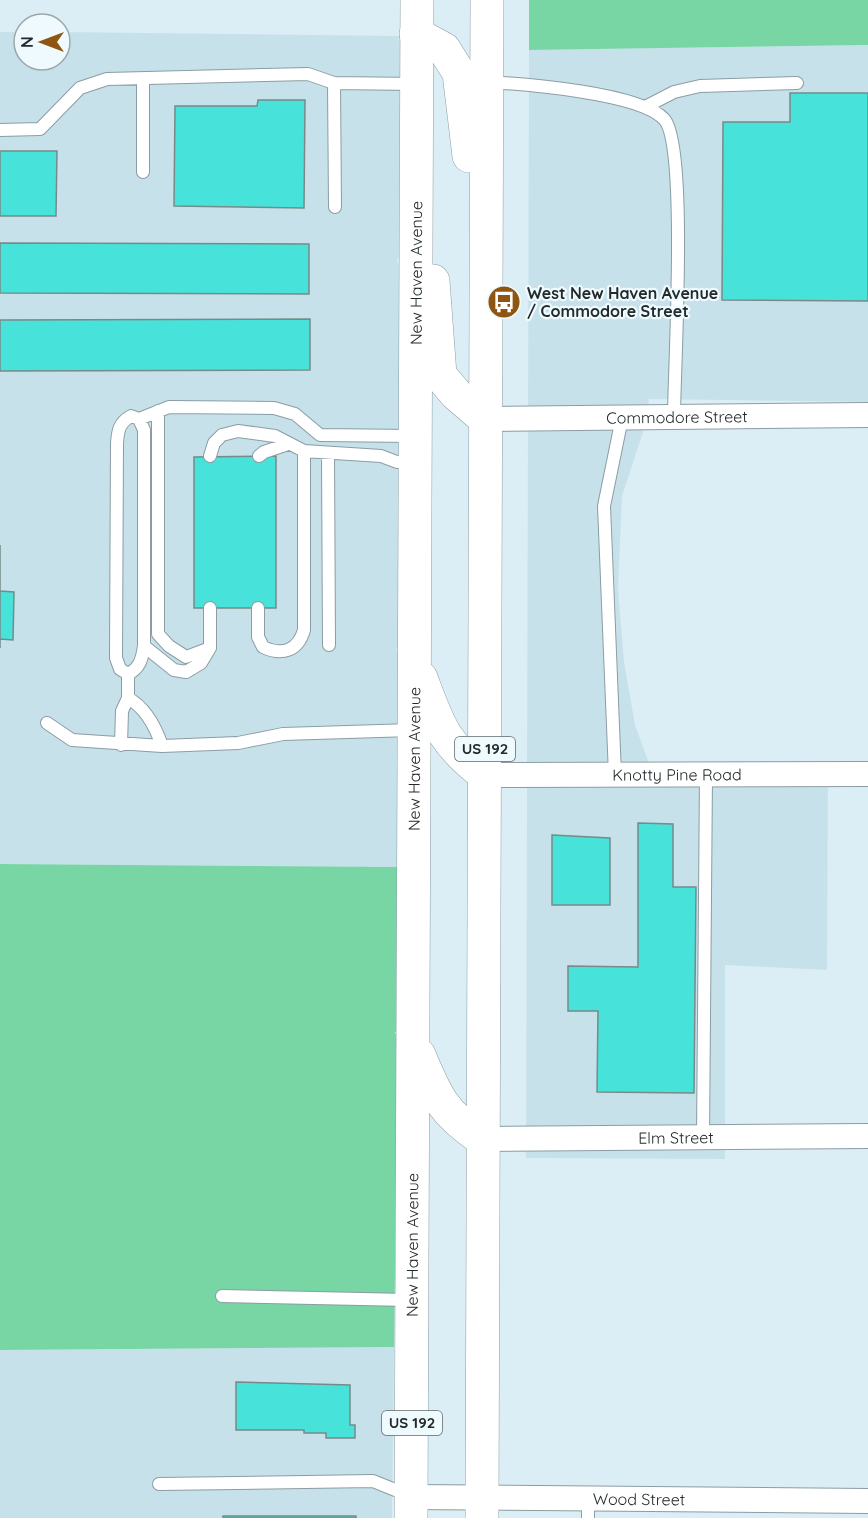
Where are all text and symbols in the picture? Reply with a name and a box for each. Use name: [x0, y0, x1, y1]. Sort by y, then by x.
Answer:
north arrow: [12, 12, 72, 72]
text: N: [17, 36, 37, 48]
street label: New Haven Avenue: [406, 201, 426, 345]
place label: West New Haven Avenue / Commodore Street: [527, 283, 718, 321]
bus stop icon: West New Haven Avenue / Commodore Street: [486, 284, 522, 320]
street label: Commodore Street: [606, 406, 748, 428]
street label: New Haven Avenue: [404, 687, 424, 831]
road number: US 192: [455, 737, 515, 761]
street label: Knotty Pine Road: [612, 764, 742, 785]
street label: Elm Street: [638, 1127, 714, 1148]
street label: New Haven Avenue: [402, 1173, 422, 1317]
road number: US 192: [382, 1411, 442, 1435]
street label: Wood Street: [593, 1489, 685, 1509]

